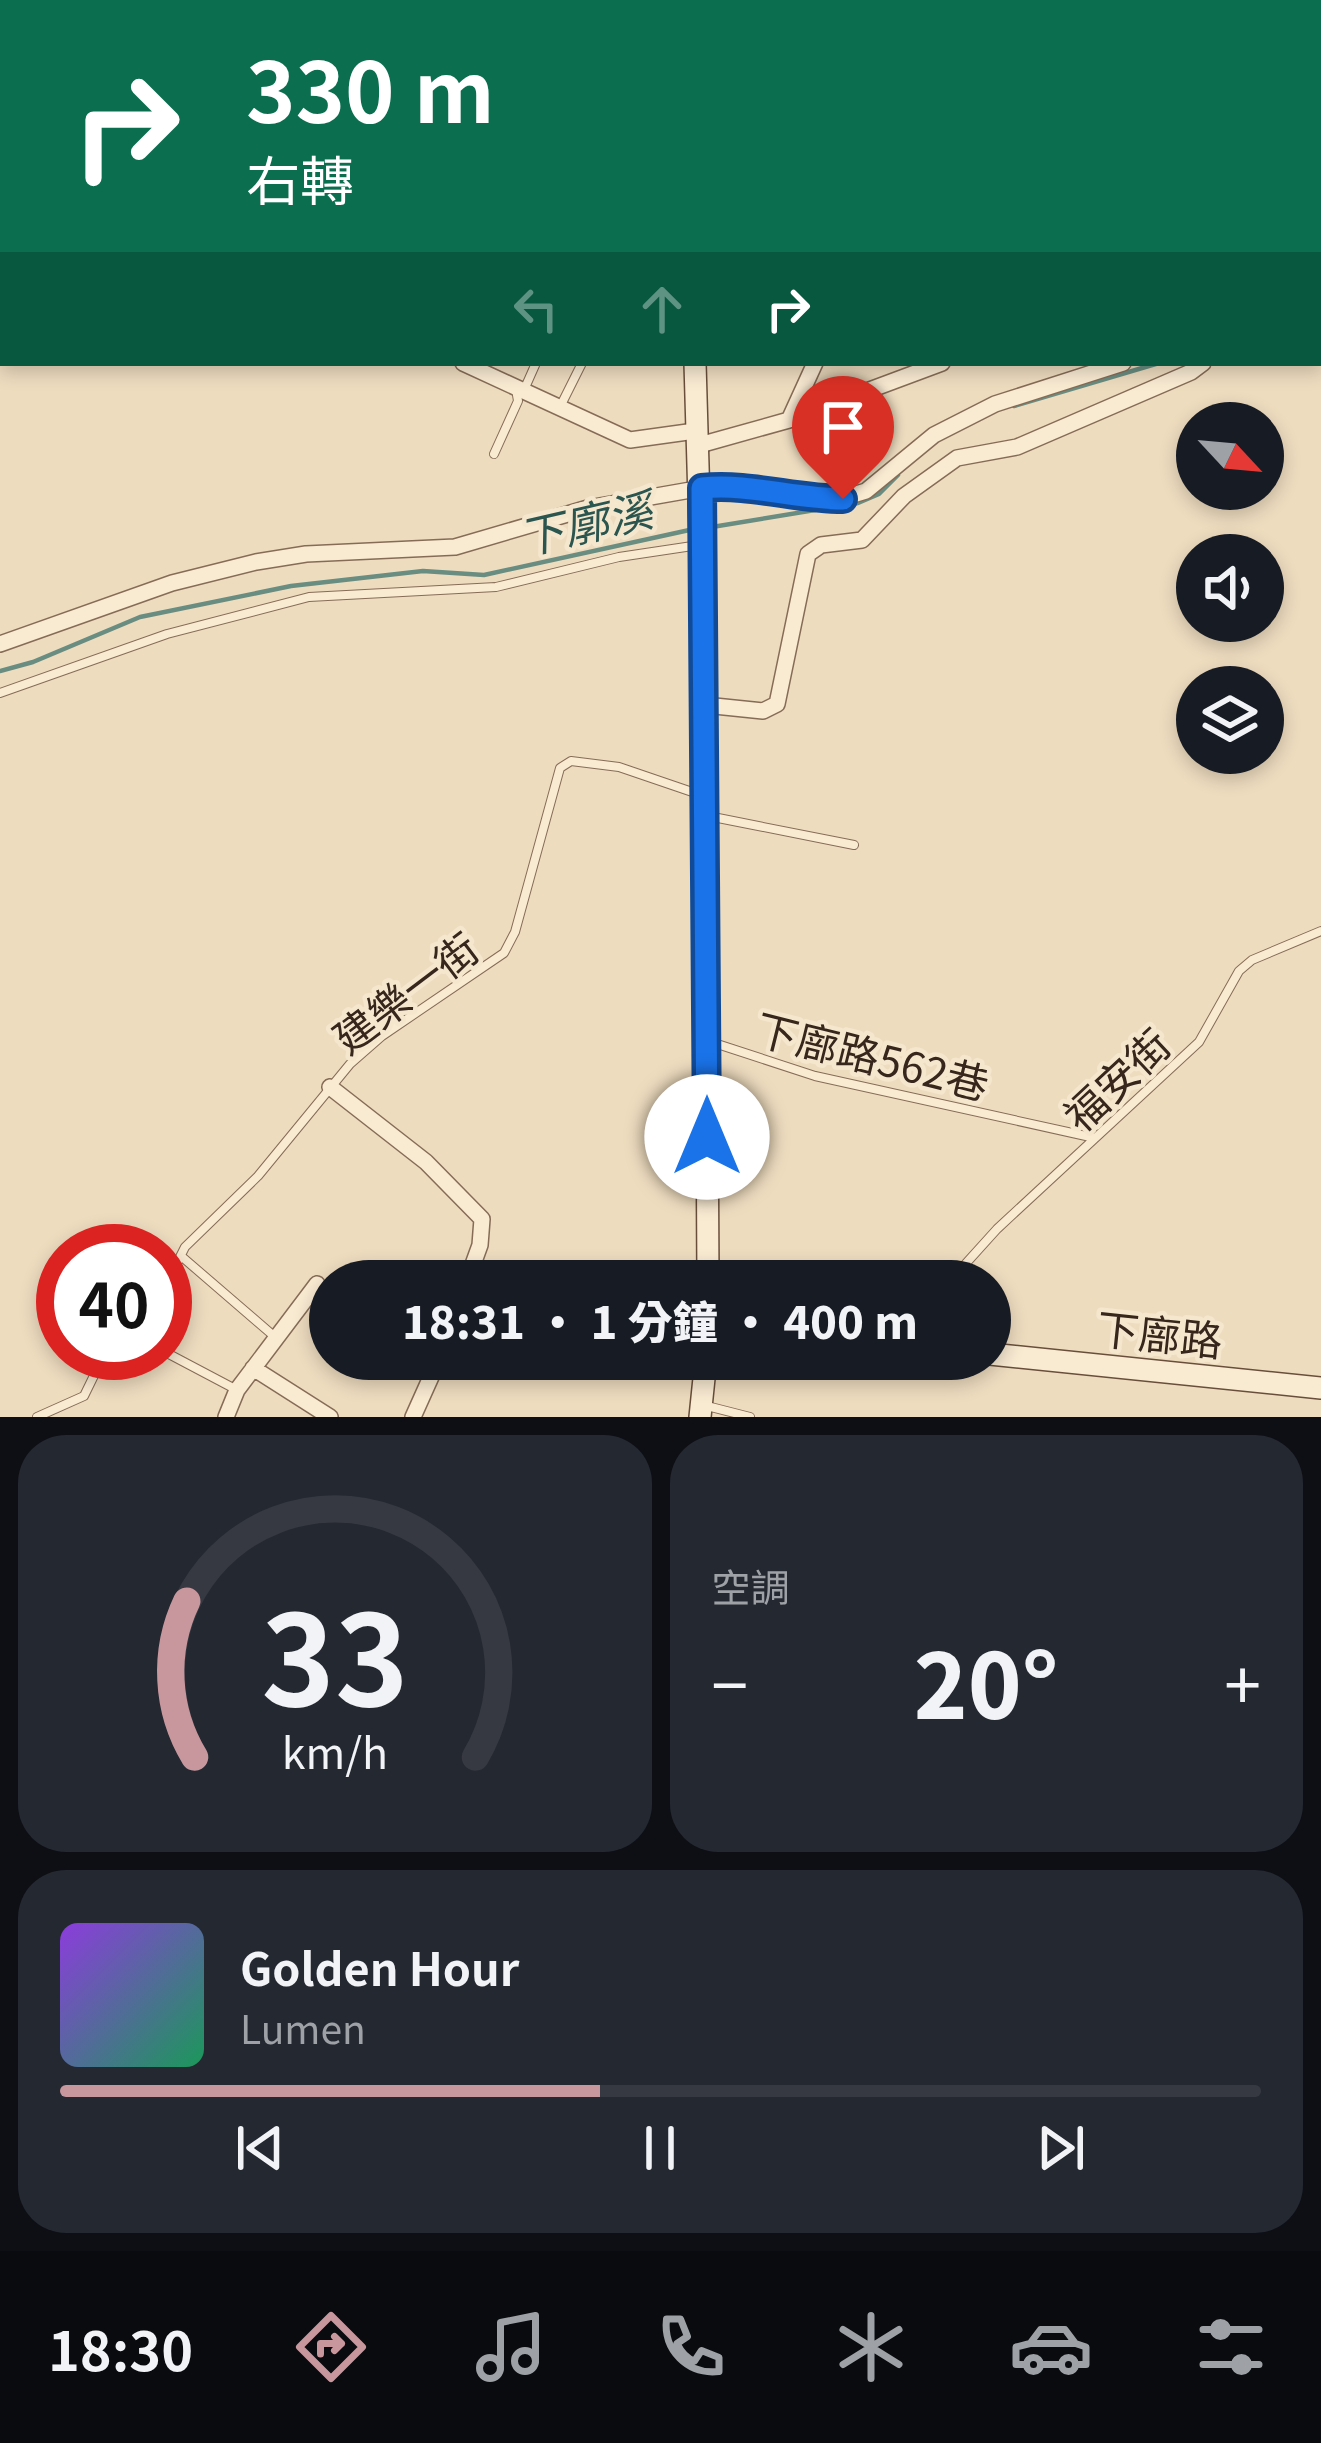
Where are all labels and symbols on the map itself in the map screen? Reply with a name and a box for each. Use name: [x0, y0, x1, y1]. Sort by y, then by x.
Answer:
pin: [792, 376, 894, 499]
north arrow: [1176, 402, 1284, 510]
water label: 下廓溪: [512, 473, 664, 568]
street label: 建樂一街: [319, 916, 489, 1066]
street label: 下廍路562巷: [750, 996, 996, 1112]
street label: 福安街: [1048, 1013, 1182, 1143]
position arrow: [644, 1074, 770, 1200]
speed limit sign: 40: [36, 1224, 192, 1380]
street label: 下廍路: [1094, 1295, 1226, 1369]

